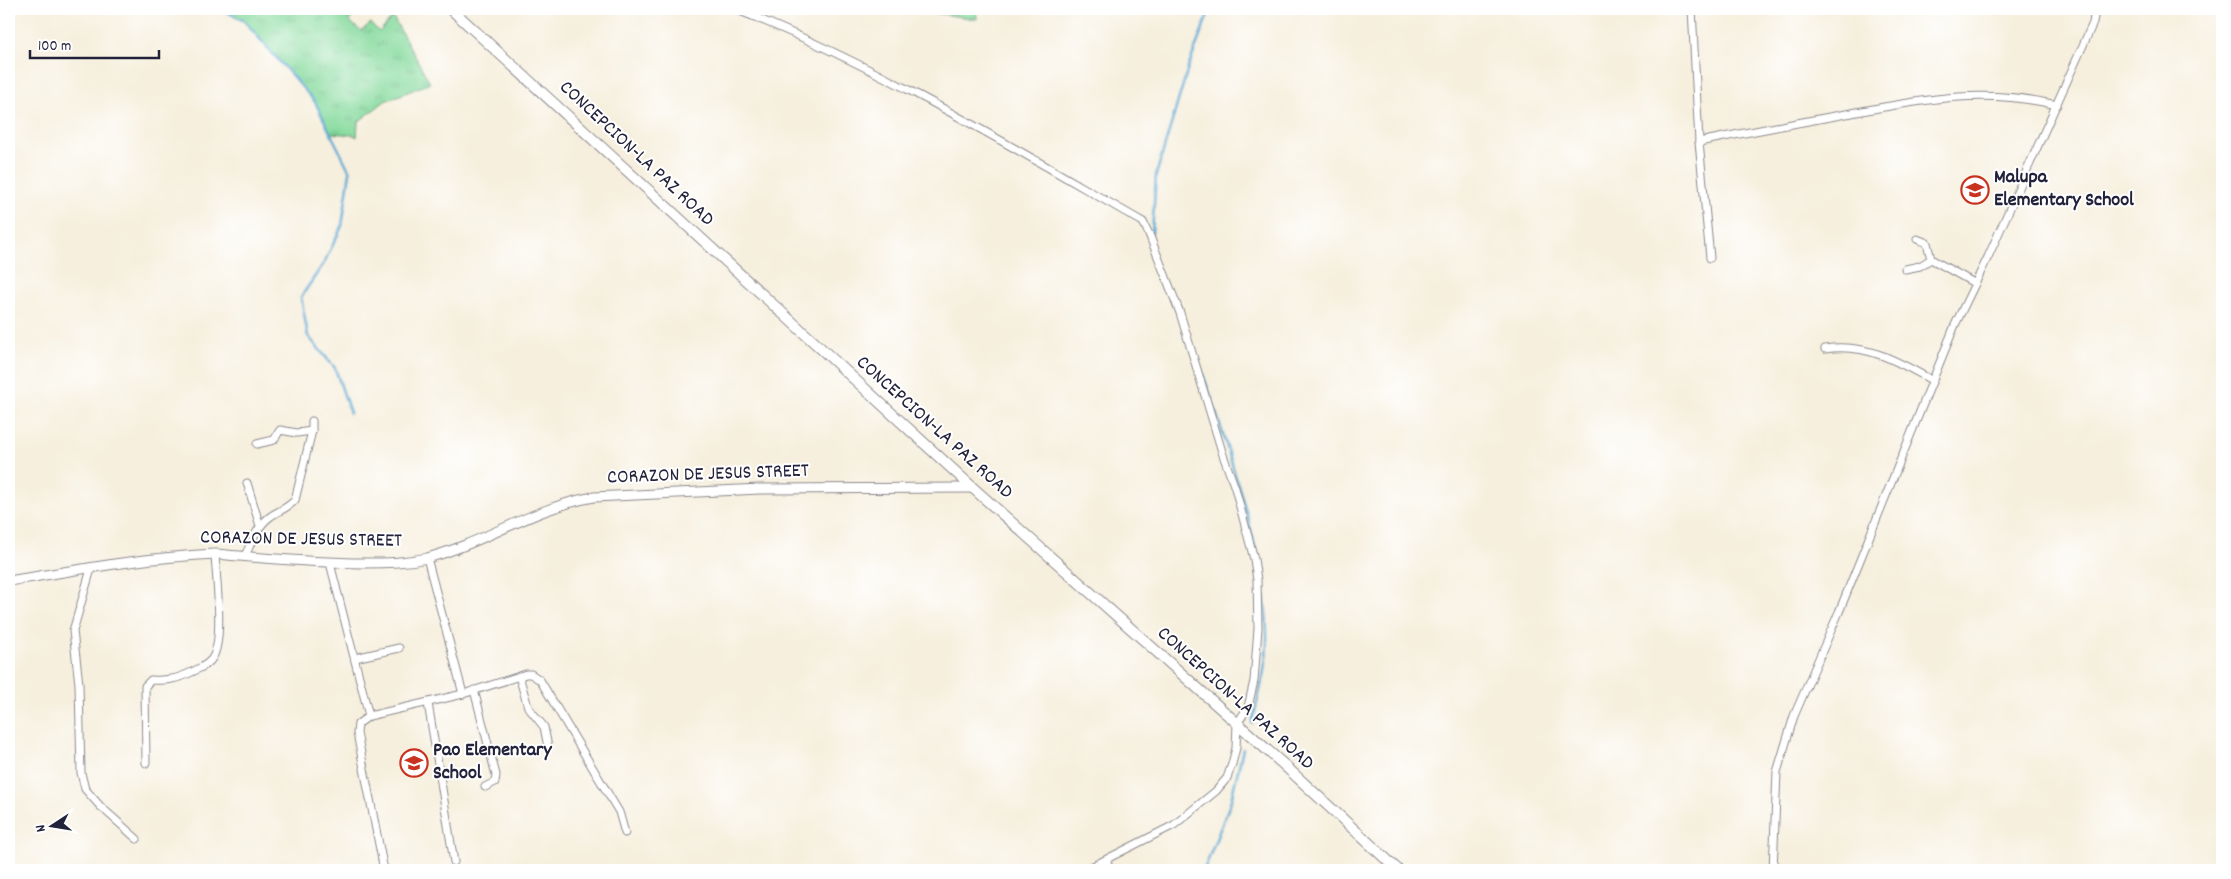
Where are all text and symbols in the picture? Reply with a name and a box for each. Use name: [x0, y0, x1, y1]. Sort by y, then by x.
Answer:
scale bar: [30, 28, 159, 60]
text: 100 m: [38, 36, 71, 58]
street label: CONCEPCION-LA PAZ ROAD: [552, 75, 720, 233]
place label: Malupa Elementary School: [1994, 164, 2134, 215]
school or university icon: Malupa Elementary School: [1960, 175, 1990, 205]
street label: CONCEPCION-LA PAZ ROAD: [849, 350, 1019, 506]
street label: CORAZON DE JESUS STREET: [607, 457, 809, 493]
street label: CORAZON DE JESUS STREET: [200, 524, 402, 556]
street label: CONCEPCION-LA PAZ ROAD: [1150, 621, 1320, 777]
place label: Pao Elementary School: [433, 737, 553, 788]
school or university icon: Pao Elementary School: [399, 748, 429, 778]
north arrow: [28, 802, 78, 852]
text: N: [31, 823, 52, 834]

